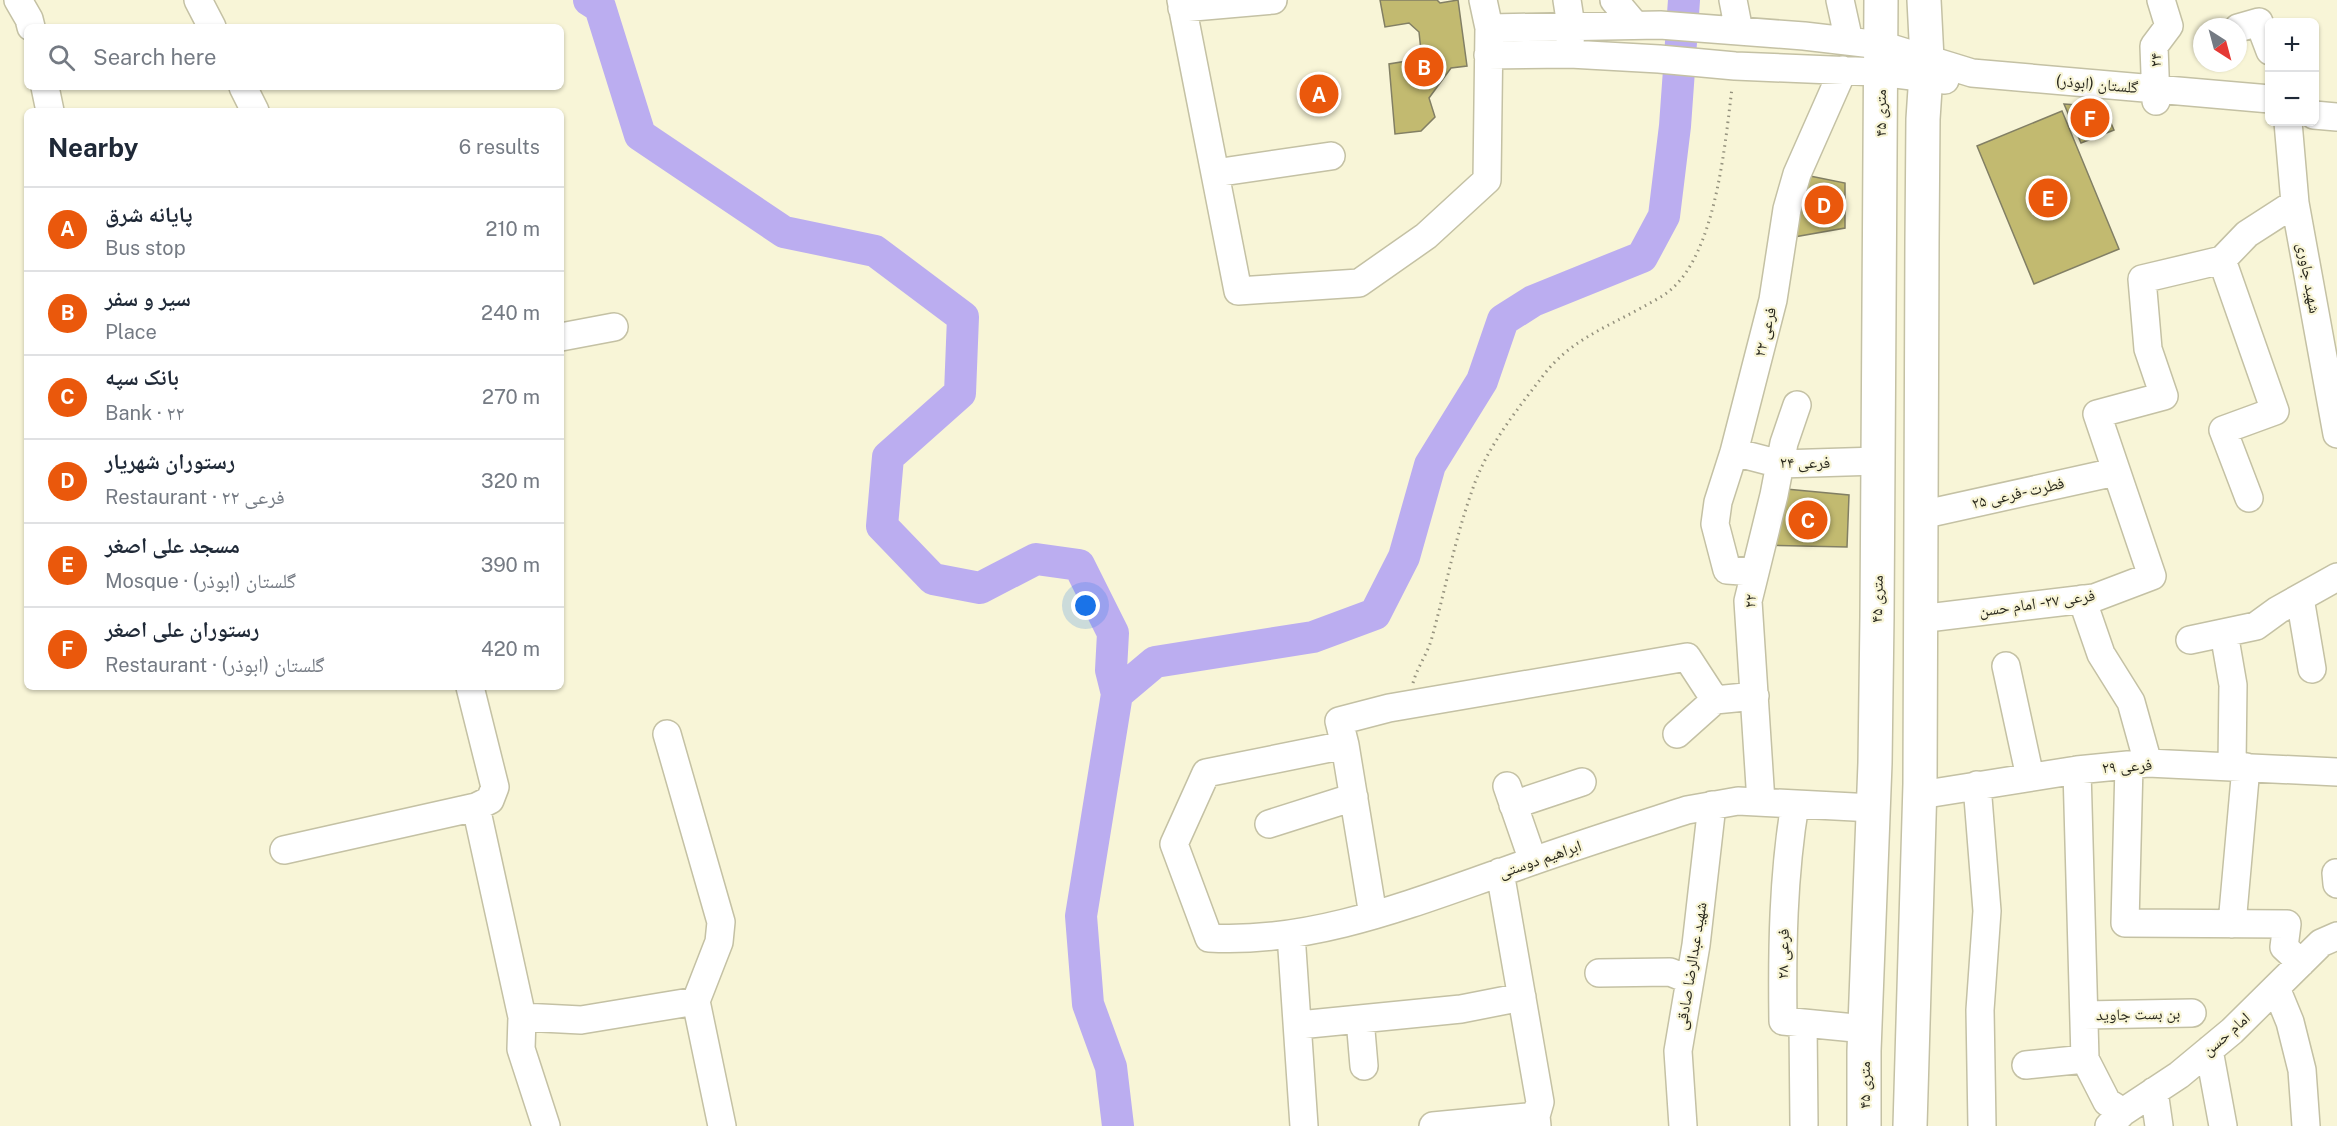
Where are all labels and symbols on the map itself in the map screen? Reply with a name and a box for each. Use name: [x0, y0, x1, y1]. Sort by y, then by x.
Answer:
north arrow: [2193, 18, 2247, 72]
pin: B: [1404, 44, 1444, 90]
street label: ۲۴: [2146, 53, 2165, 67]
street label: گلستان (ابوذر): [2055, 71, 2139, 98]
pin: A: [1300, 72, 1338, 116]
street label: ۴۵ متری: [1871, 89, 1891, 137]
pin: F: [2070, 96, 2110, 140]
pin: E: [2028, 176, 2068, 220]
pin: D: [1804, 182, 1844, 228]
street label: شهید جاوری: [2292, 241, 2325, 315]
street label: فرعی ۲۲: [1750, 305, 1781, 359]
street label: فرعی ۲۴: [1780, 453, 1830, 473]
street label: فطرت -فرعی ۲۵: [1970, 473, 2066, 514]
pin: C: [1788, 498, 1828, 542]
street label: ۴۵ متری: [1867, 575, 1888, 623]
street label: فرعی ۲۷ - امام حسن: [1978, 585, 2096, 622]
your location: [1071, 591, 1100, 620]
street label: ۲۲: [1740, 593, 1760, 609]
street label: فرعی ۲۹: [2101, 755, 2153, 778]
street label: ابراهیم دوستی: [1496, 836, 1584, 883]
street label: شهید عبدالرضا صادقی: [1672, 901, 1711, 1032]
street label: فرعی ۲۸: [1773, 929, 1794, 979]
street label: بن بست جاوید: [2096, 1004, 2180, 1025]
street label: امام حسن: [2198, 1008, 2254, 1061]
street label: ۴۵ متری: [1855, 1061, 1875, 1109]

